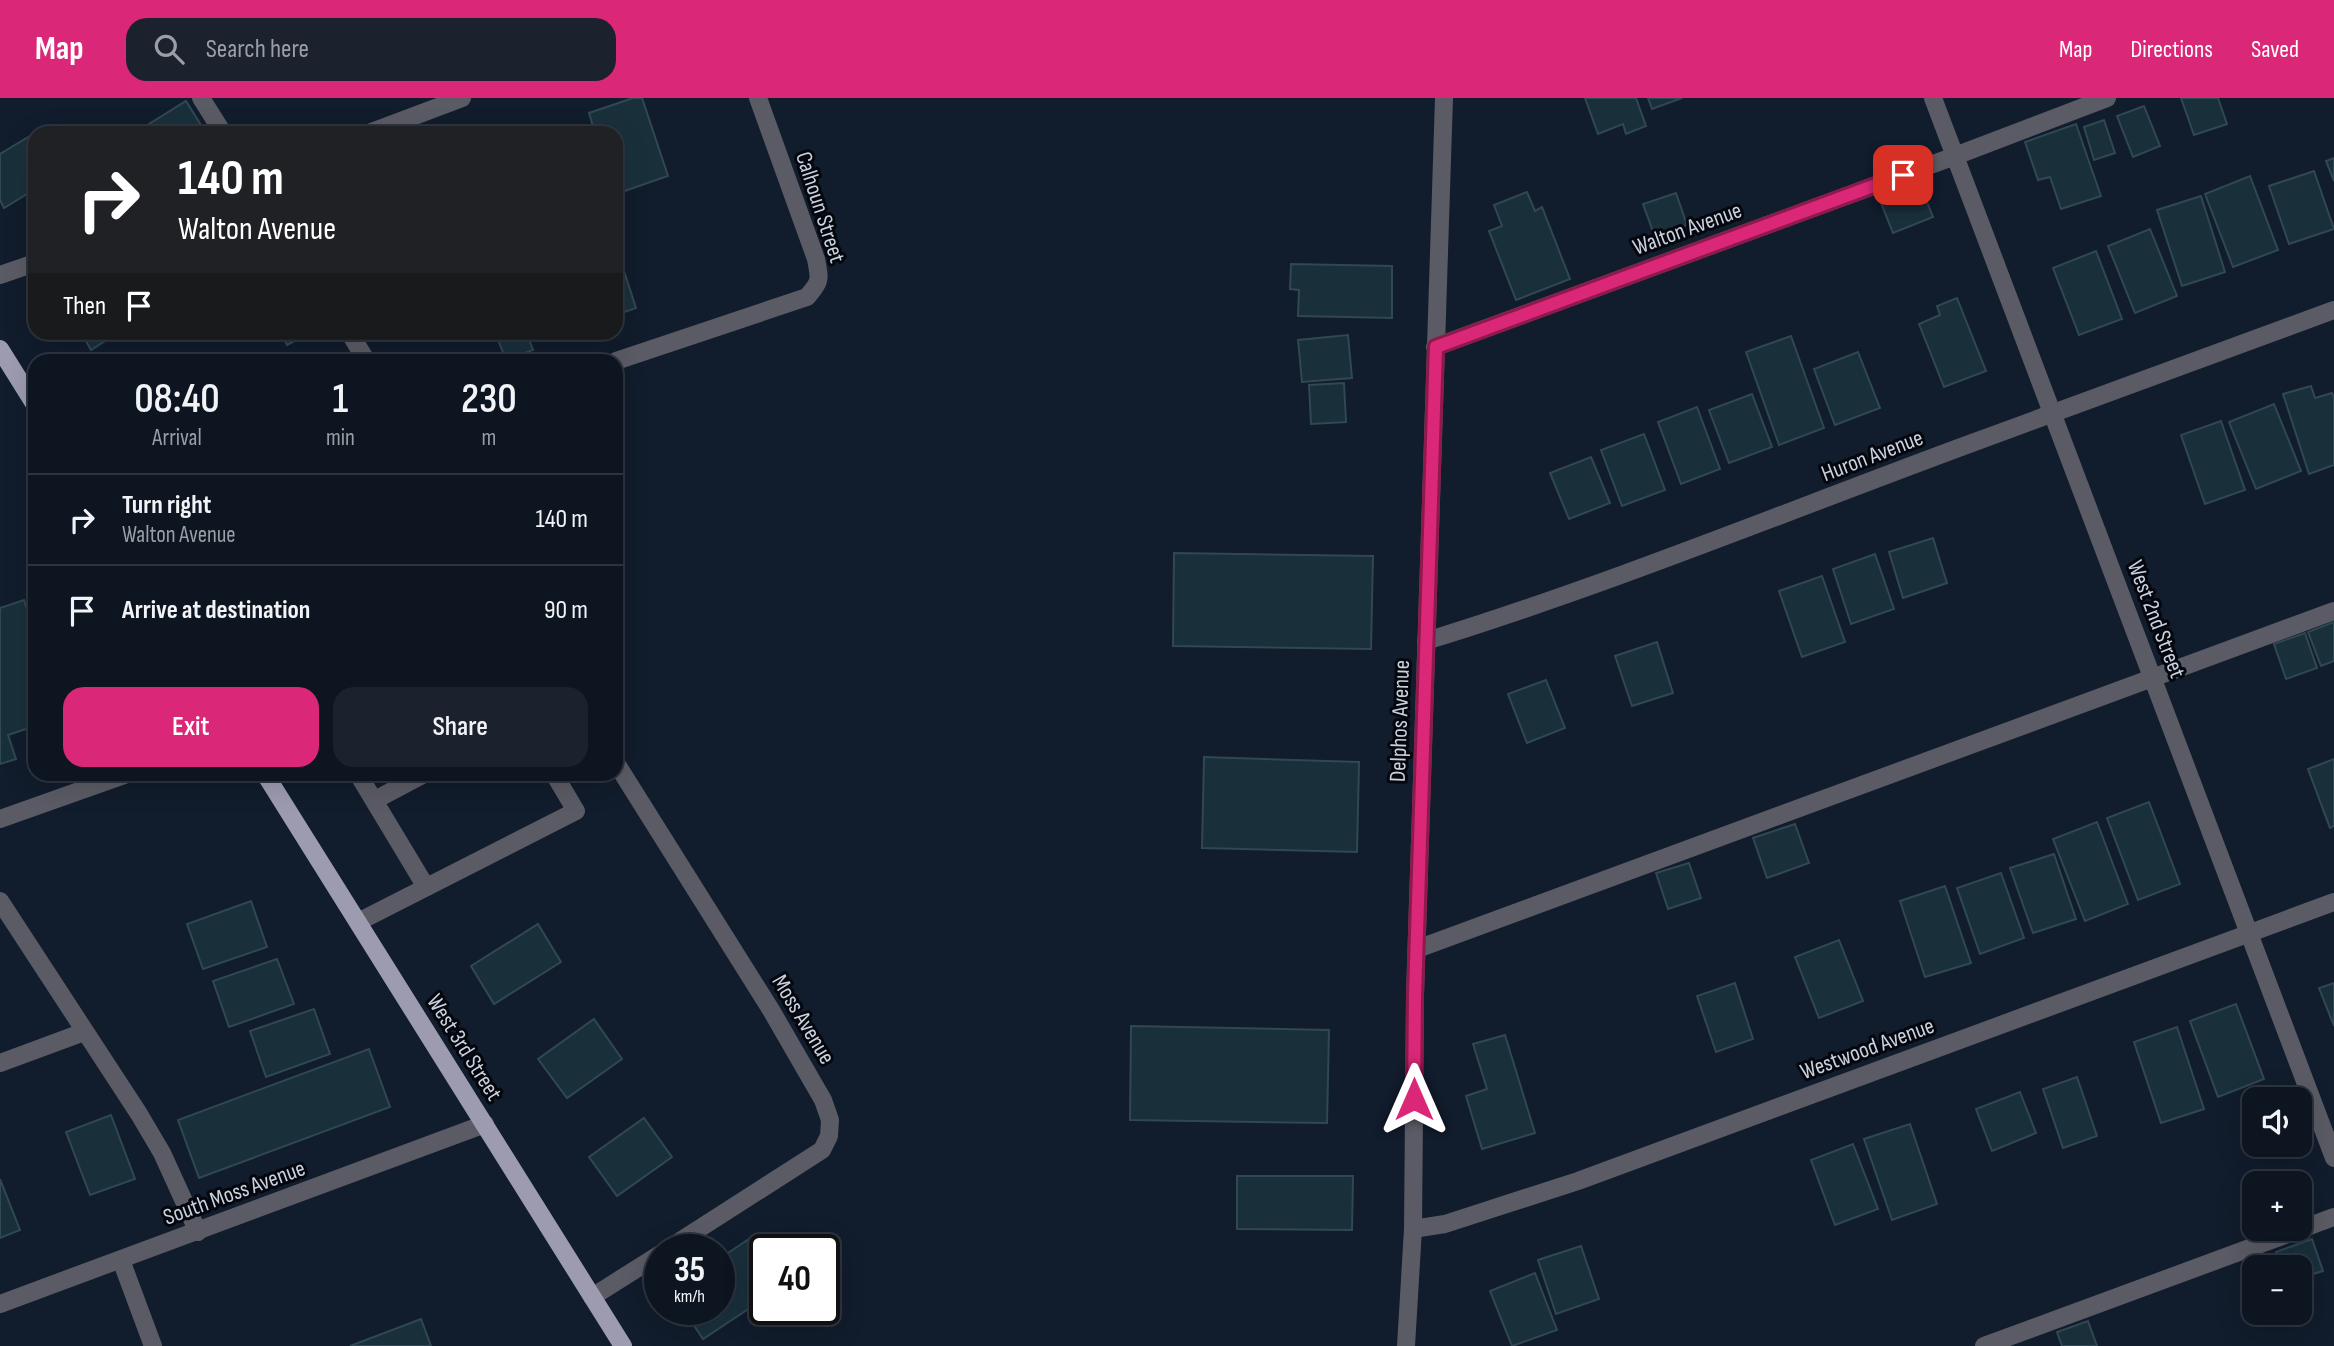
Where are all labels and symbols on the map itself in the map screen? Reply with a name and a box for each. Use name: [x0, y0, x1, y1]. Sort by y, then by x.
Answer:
pin: [1873, 145, 1933, 205]
street label: Calhoun Street: [789, 148, 851, 266]
street label: Walton Avenue: [1629, 196, 1746, 262]
street label: Huron Avenue: [1817, 424, 1927, 488]
street label: West 2nd Street: [2121, 557, 2191, 682]
street label: Delphos Avenue: [1384, 660, 1416, 782]
street label: Moss Avenue: [766, 970, 841, 1069]
street label: West 3rd Street: [420, 989, 508, 1106]
street label: Westwood Avenue: [1797, 1012, 1938, 1086]
position arrow: [1377, 1062, 1451, 1136]
street label: South Moss Avenue: [160, 1154, 309, 1232]
speed limit sign: 40: [749, 1234, 840, 1325]

